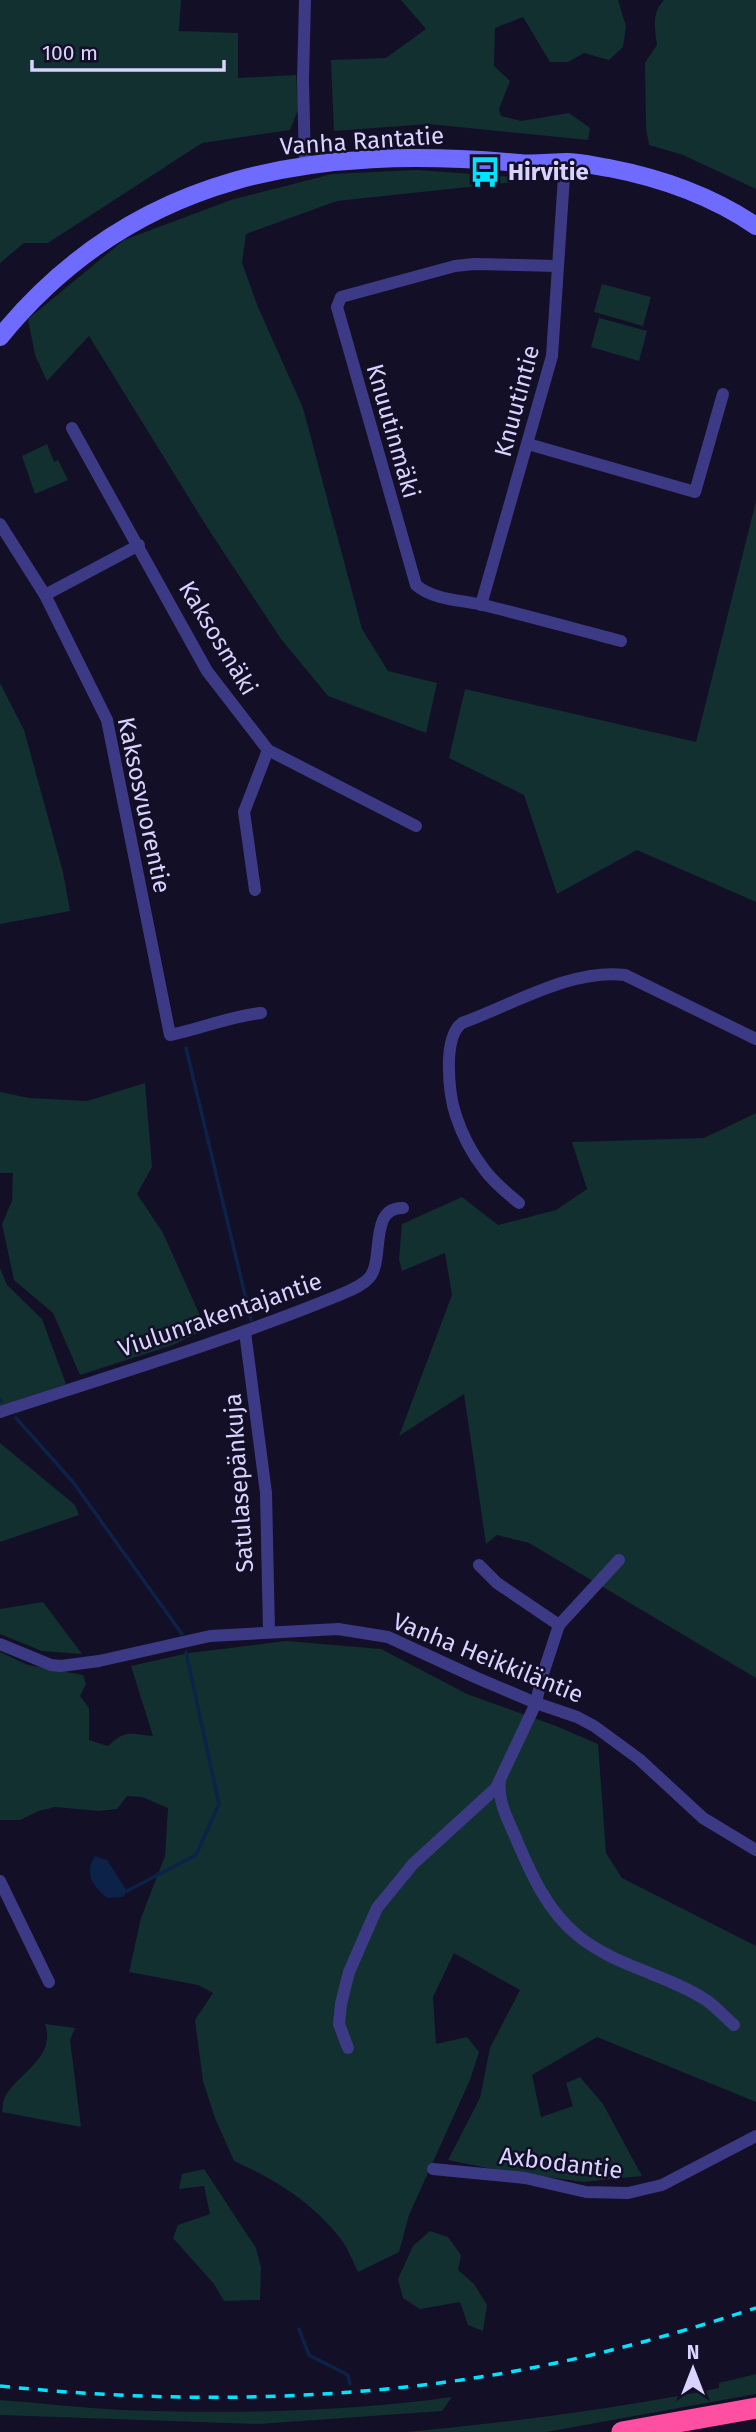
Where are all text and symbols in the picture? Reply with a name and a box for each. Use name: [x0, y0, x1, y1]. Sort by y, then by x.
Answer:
scale bar: [32, 28, 224, 72]
text: 100 m: [42, 40, 98, 66]
street label: Vanha Rantatie: [279, 121, 445, 161]
bus stop icon: Hirvitie: [468, 155, 502, 189]
place label: Hirvitie: [508, 158, 589, 186]
street label: Knuutintie: [489, 342, 545, 460]
street label: Knuutinmäki: [360, 361, 426, 501]
street label: Kaksosmäki: [173, 576, 263, 700]
street label: Kaksosvuorentie: [112, 714, 176, 896]
street label: Viulunrakentajantie: [115, 1267, 325, 1363]
street label: Satulasepänkuja: [219, 1392, 259, 1574]
street label: Vanha Heikkiläntie: [389, 1607, 587, 1709]
street label: Axbodantie: [498, 2142, 624, 2184]
north arrow: [658, 2334, 728, 2404]
text: N: [687, 2341, 699, 2364]

